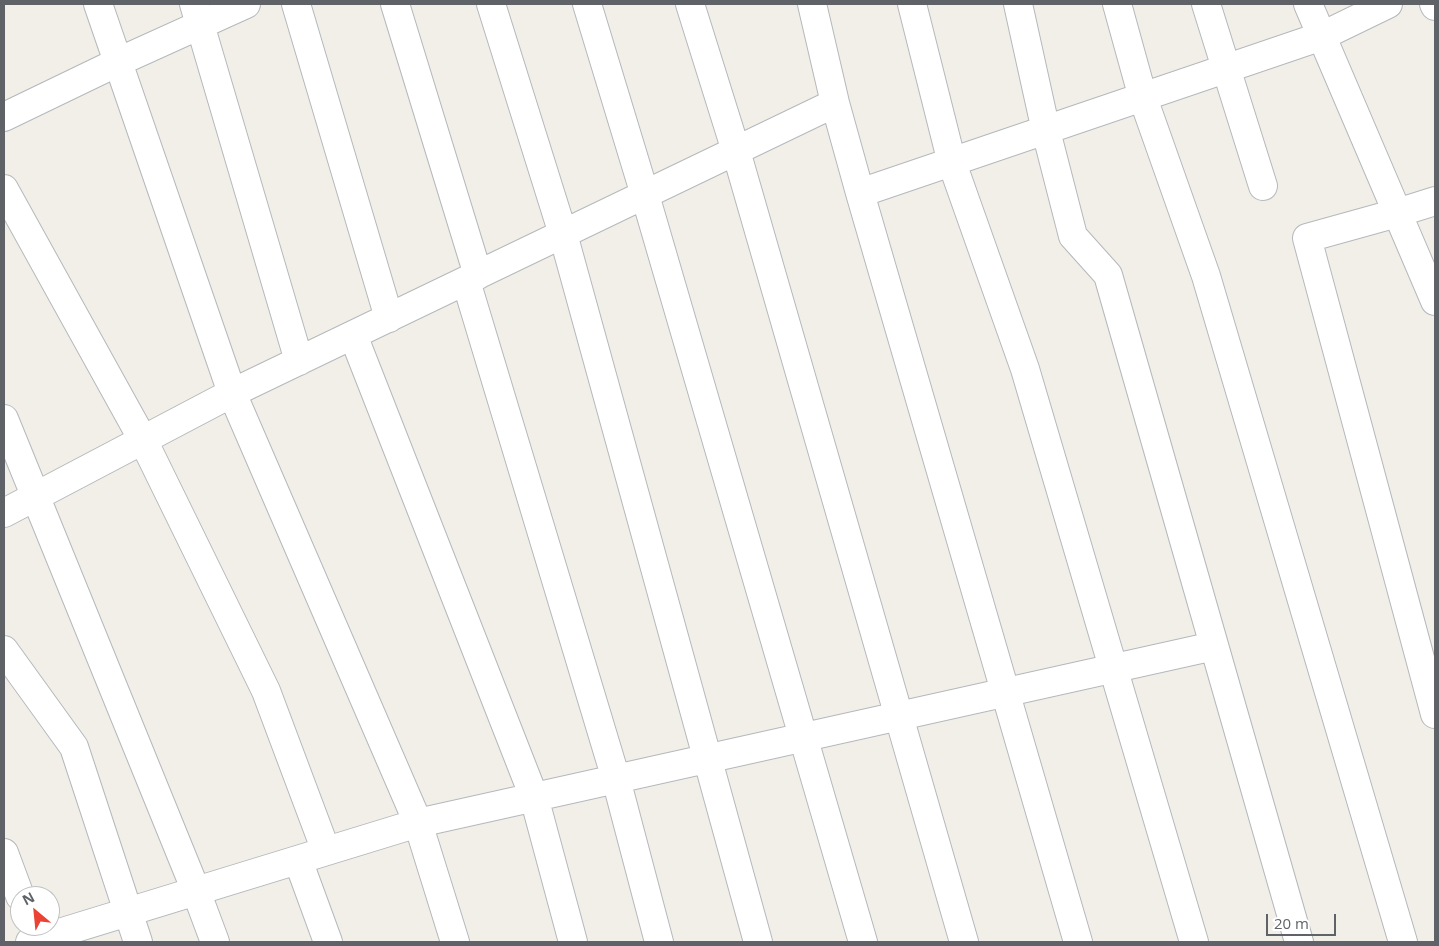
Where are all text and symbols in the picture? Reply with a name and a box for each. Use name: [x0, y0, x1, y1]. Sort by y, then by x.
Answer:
north arrow: [10, 886, 60, 936]
text: N: [19, 887, 38, 909]
scale bar: [1269, 904, 1339, 936]
text: 20 m: [1274, 913, 1309, 933]

